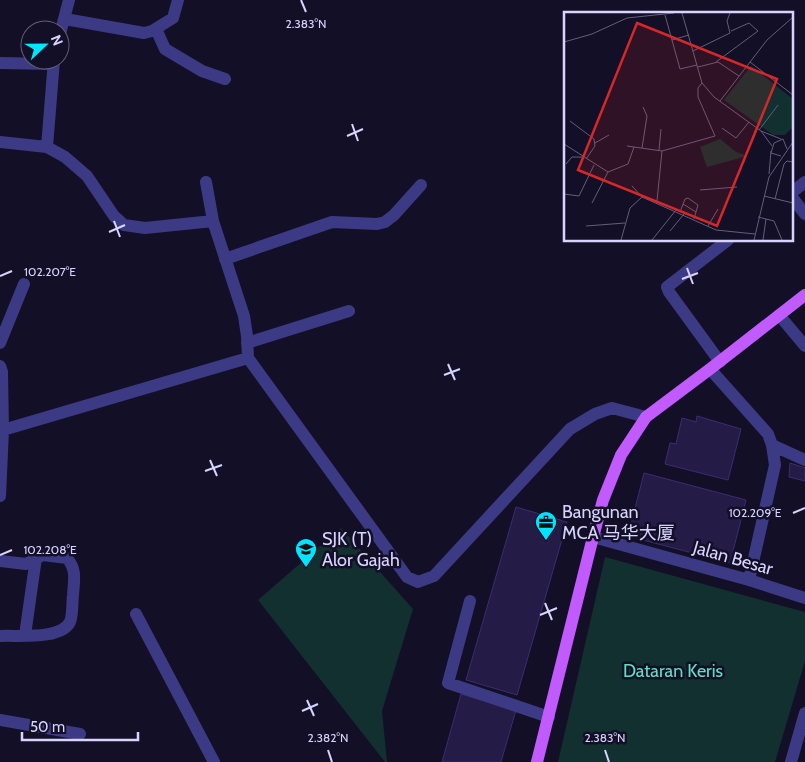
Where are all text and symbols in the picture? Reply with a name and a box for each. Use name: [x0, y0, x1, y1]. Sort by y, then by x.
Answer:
inset map: [564, 12, 792, 241]
text: 2.383°N: [286, 16, 326, 31]
north arrow: [20, 20, 70, 70]
text: N: [47, 32, 67, 48]
text: 102.207°E: [24, 264, 76, 279]
place label: Bangunan MCA 马华大厦: [562, 501, 675, 544]
text: 102.209°E: [729, 505, 782, 520]
office icon: Bangunan MCA 马华大厦: [534, 510, 558, 541]
place label: SJK (T) Alor Gajah: [322, 528, 400, 571]
street label: Jalan Besar: [690, 536, 776, 580]
school or university icon: SJK (T) Alor Gajah: [294, 537, 318, 568]
text: 102.208°E: [23, 542, 77, 557]
park label: Dataran Keris: [623, 660, 723, 682]
scale bar: [22, 710, 139, 742]
text: 50 m: [30, 718, 65, 736]
text: 2.382°N: [308, 730, 348, 745]
text: 2.383°N: [585, 730, 625, 745]

